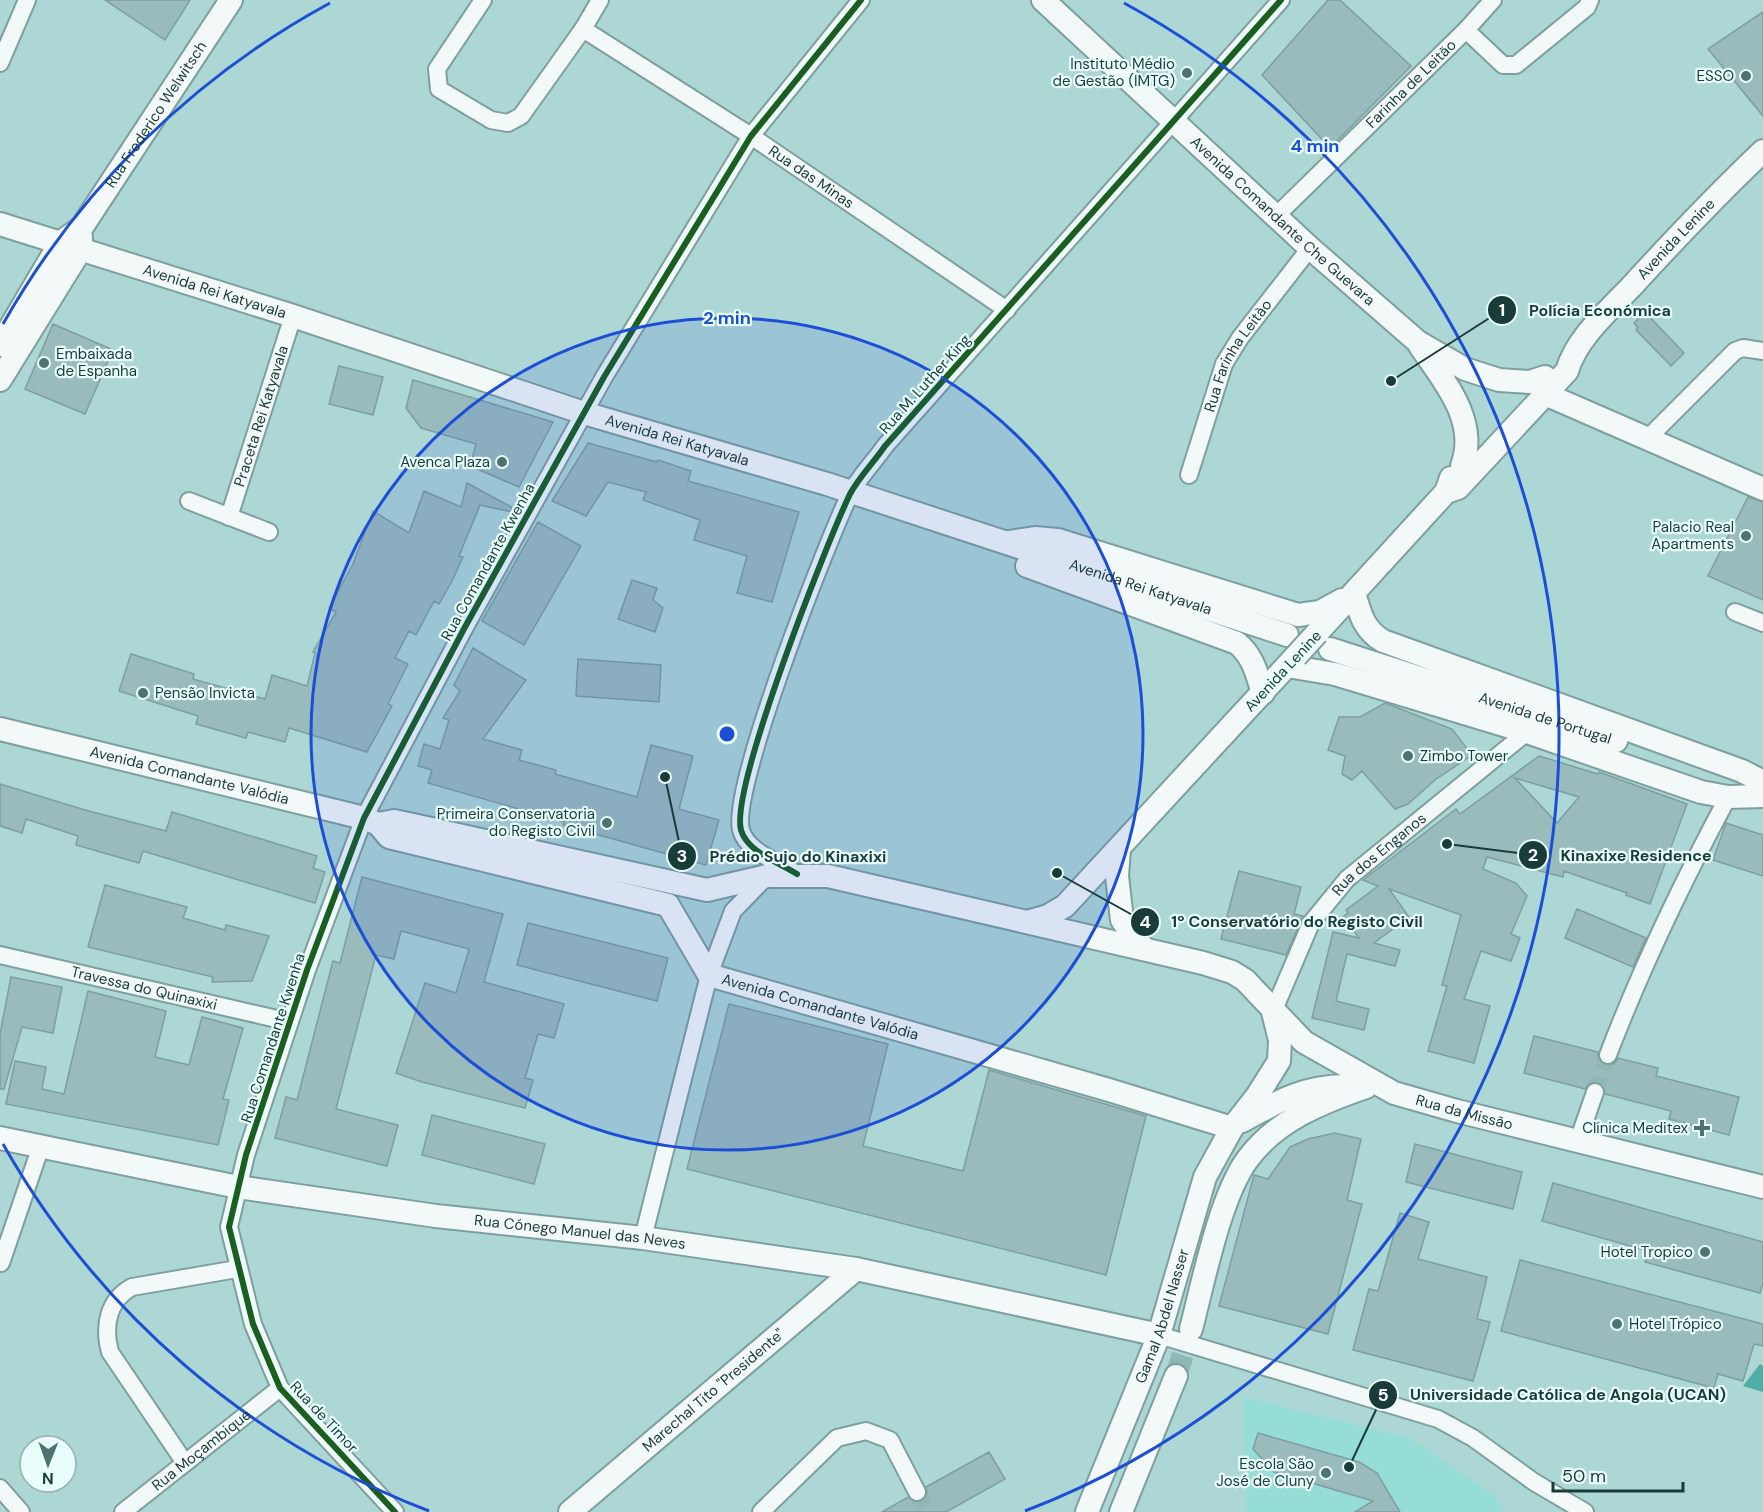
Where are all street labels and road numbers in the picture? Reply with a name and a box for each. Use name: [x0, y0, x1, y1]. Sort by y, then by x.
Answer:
street label: Farinha de Leitão: [1362, 35, 1461, 133]
street label: Rua Frederico Welwitsch: [100, 37, 211, 192]
street label: Avenida Comandante Che Guevara: [1186, 132, 1379, 310]
street label: Rua das Minas: [765, 141, 858, 213]
street label: Avenida Lenine: [1633, 194, 1719, 284]
street label: Avenida Rei Katyavala: [141, 260, 289, 323]
street label: Rua Farinha Leitào: [1200, 295, 1276, 414]
street label: Rua M. Luther King: [875, 330, 975, 438]
street label: Praceta Rei Katyavala: [229, 343, 293, 489]
street label: Avenida Rei Katyavala: [603, 410, 752, 471]
street label: Rua Comandante Kwenha: [436, 480, 540, 644]
street label: Avenida Rei Katyavala: [1067, 554, 1214, 620]
street label: Avenida Lenine: [1240, 626, 1326, 716]
street label: Avenida de Portugal: [1476, 688, 1614, 749]
street label: Avenida Comandante Valódia: [88, 741, 291, 809]
street label: Rua dos Enganos: [1327, 808, 1430, 900]
street label: Rua Comandante Kwenha: [236, 951, 310, 1125]
street label: Travessa do Quinaxixi: [69, 962, 219, 1015]
street label: Avenida Comandante Valódia: [719, 969, 921, 1045]
street label: Rua da Missão: [1414, 1090, 1515, 1135]
street label: Rua Cónego Manuel das Neves: [473, 1210, 687, 1254]
street label: Gamal Abdel Nasser: [1130, 1246, 1194, 1386]
street label: Marechal Tito "Presidente": [638, 1324, 789, 1456]
street label: Rua de Timor: [286, 1377, 363, 1458]
street label: Rua Moçambique: [148, 1405, 255, 1495]

